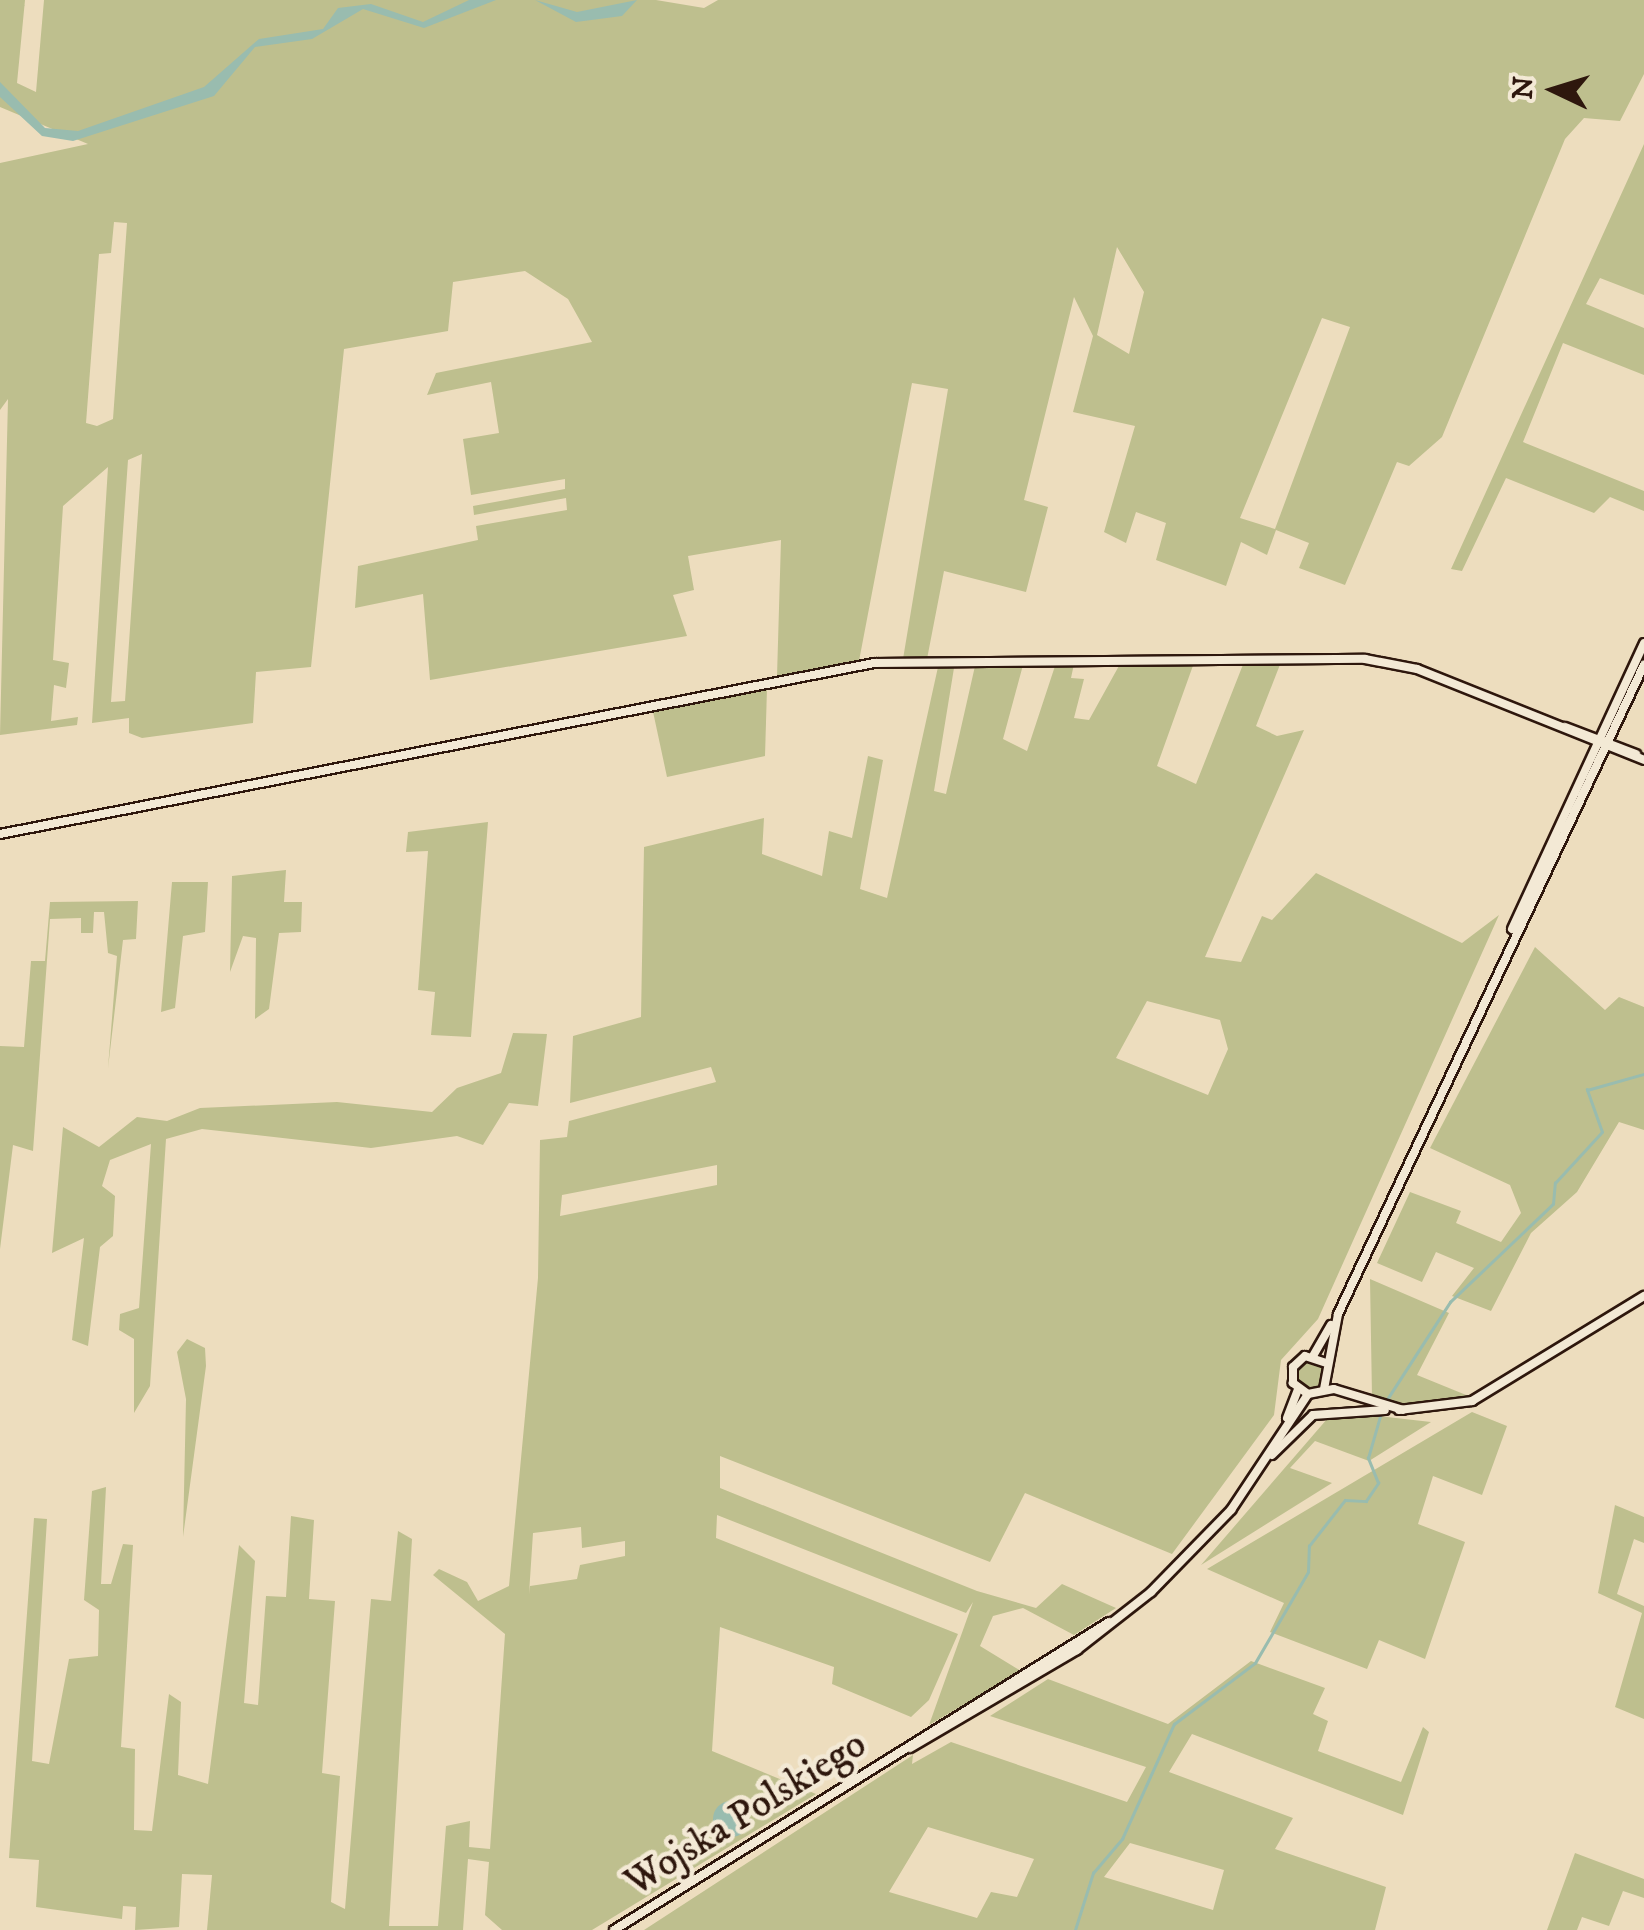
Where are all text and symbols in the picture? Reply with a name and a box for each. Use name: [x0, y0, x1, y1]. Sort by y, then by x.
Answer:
north arrow: [1504, 40, 1604, 140]
text: N: [1505, 75, 1542, 101]
street label: Wojska Polskiego: [617, 1721, 875, 1907]

